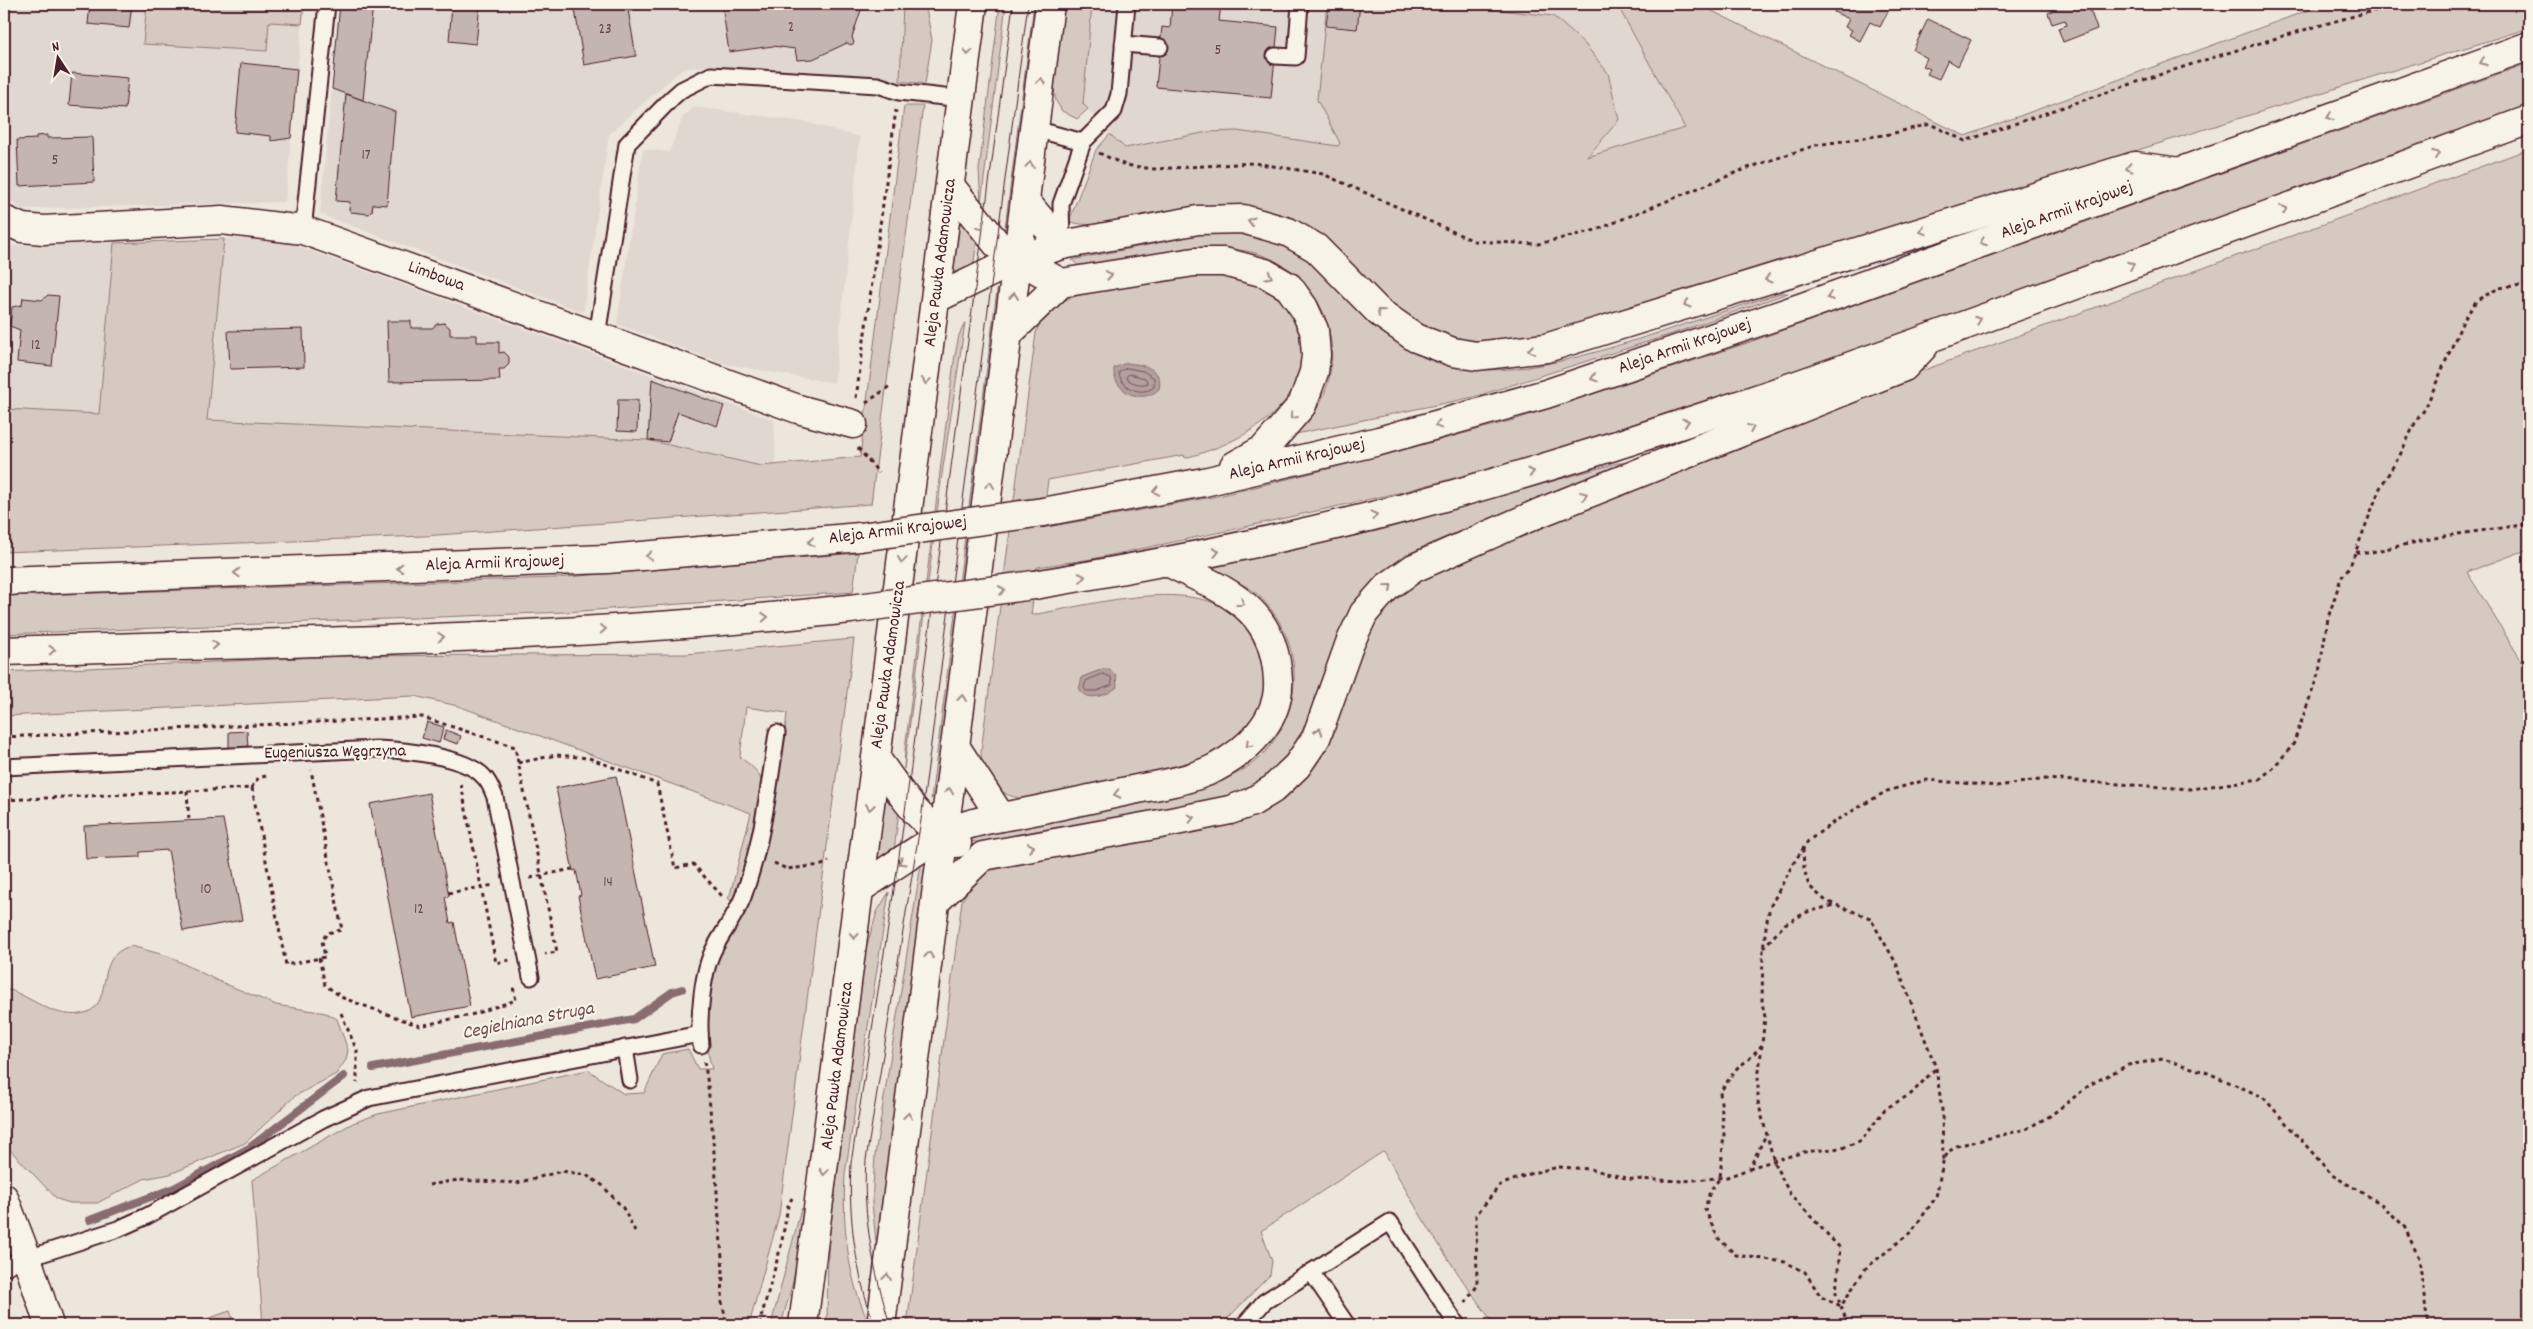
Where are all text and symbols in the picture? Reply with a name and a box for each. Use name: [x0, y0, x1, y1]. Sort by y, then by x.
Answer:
house number: 2: [788, 17, 794, 39]
house number: 23: [598, 19, 612, 41]
north arrow: [32, 32, 82, 82]
text: N: [50, 37, 61, 58]
house number: 5: [1215, 40, 1222, 62]
one-way arrow: [963, 48, 974, 56]
one-way arrow: [2480, 56, 2488, 66]
one-way arrow: [1035, 77, 1046, 85]
one-way arrow: [2327, 111, 2335, 121]
house number: 17: [361, 145, 371, 167]
house number: 5: [52, 150, 59, 172]
one-way arrow: [2432, 150, 2440, 160]
one-way arrow: [1024, 161, 1035, 169]
one-way arrow: [2124, 162, 2133, 173]
street label: Aleja Armii Krajowej: [1997, 175, 2137, 247]
street label: Aleja Pawła Adamowicza: [918, 177, 964, 348]
one-way arrow: [2279, 205, 2287, 215]
one-way arrow: [1247, 217, 1255, 227]
one-way arrow: [975, 220, 984, 230]
one-way arrow: [1920, 225, 1928, 235]
one-way arrow: [1979, 236, 1988, 246]
street label: Limbowa: [404, 255, 468, 299]
one-way arrow: [2126, 261, 2135, 271]
one-way arrow: [1263, 269, 1272, 279]
one-way arrow: [1105, 271, 1114, 281]
one-way arrow: [1764, 273, 1773, 283]
one-way arrow: [1008, 291, 1018, 300]
one-way arrow: [1826, 291, 1835, 301]
one-way arrow: [1683, 299, 1691, 309]
one-way arrow: [1377, 309, 1386, 318]
street label: Aleja Armii Krajowej: [1615, 313, 1755, 381]
one-way arrow: [1973, 316, 1982, 326]
house number: 12: [31, 335, 41, 357]
one-way arrow: [1527, 344, 1535, 355]
one-way arrow: [1590, 373, 1598, 383]
one-way arrow: [921, 378, 932, 386]
one-way arrow: [1290, 410, 1299, 419]
one-way arrow: [1681, 418, 1689, 428]
one-way arrow: [1434, 419, 1442, 430]
one-way arrow: [1746, 424, 1755, 434]
street label: Aleja Armii Krajowej: [1226, 432, 1368, 488]
one-way arrow: [1526, 467, 1534, 477]
one-way arrow: [984, 480, 994, 489]
one-way arrow: [1152, 485, 1161, 495]
one-way arrow: [1579, 491, 1588, 501]
street label: Aleja Armii Krajowej: [827, 510, 969, 552]
one-way arrow: [1370, 511, 1378, 521]
one-way arrow: [807, 536, 815, 547]
one-way arrow: [1211, 547, 1220, 558]
street label: Aleja Armii Krajowej: [425, 549, 565, 579]
one-way arrow: [645, 550, 653, 561]
one-way arrow: [897, 556, 908, 564]
one-way arrow: [395, 562, 403, 573]
one-way arrow: [233, 568, 241, 578]
one-way arrow: [1078, 572, 1087, 582]
street label: Aleja Pawła Adamowicza: [865, 579, 913, 750]
one-way arrow: [1383, 584, 1392, 593]
one-way arrow: [998, 585, 1006, 596]
one-way arrow: [1235, 597, 1244, 605]
one-way arrow: [761, 612, 769, 623]
one-way arrow: [599, 624, 607, 635]
one-way arrow: [438, 632, 445, 642]
one-way arrow: [211, 639, 219, 650]
one-way arrow: [49, 645, 57, 655]
one-way arrow: [956, 694, 967, 702]
one-way arrow: [1313, 727, 1323, 736]
one-way arrow: [1246, 738, 1255, 747]
street label: Eugeniusza Węgrzyna: [264, 739, 407, 767]
one-way arrow: [943, 787, 954, 795]
one-way arrow: [1112, 788, 1121, 798]
one-way arrow: [865, 804, 876, 812]
one-way arrow: [1186, 813, 1195, 823]
one-way arrow: [1026, 843, 1035, 853]
one-way arrow: [898, 856, 907, 866]
house number: 14: [603, 872, 613, 894]
house number: 10: [200, 879, 212, 901]
house number: 12: [414, 899, 424, 921]
one-way arrow: [849, 933, 860, 941]
one-way arrow: [923, 950, 934, 958]
street label: Aleja Pawła Adamowicza: [815, 980, 861, 1151]
water label: Cegielniana Struga: [460, 996, 597, 1048]
one-way arrow: [902, 1111, 913, 1119]
one-way arrow: [819, 1168, 830, 1176]
one-way arrow: [881, 1273, 892, 1281]

